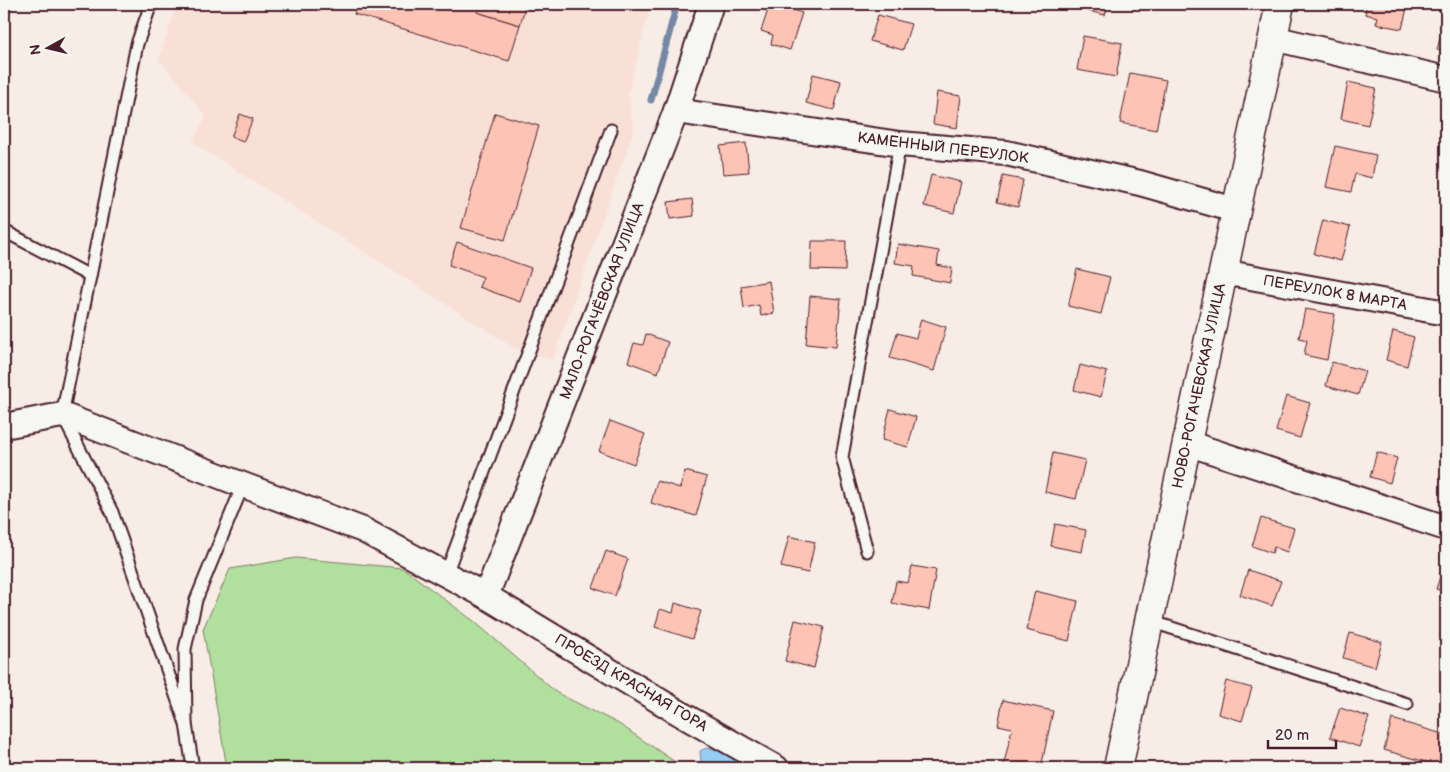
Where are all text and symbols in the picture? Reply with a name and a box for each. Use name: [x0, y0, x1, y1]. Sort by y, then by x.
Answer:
north arrow: [22, 22, 72, 72]
text: N: [26, 43, 45, 56]
street label: КАМЕННЫЙ ПЕРЕУЛОК: [856, 128, 1030, 168]
street label: МАЛО-РОГАЧЁВСКАЯ УЛИЦА: [556, 199, 649, 402]
street label: ПЕРЕУЛОК 8 МАРТА: [1262, 271, 1409, 315]
street label: НОВО-РОГАЧЕВСКАЯ УЛИЦА: [1168, 281, 1230, 490]
street label: ПРОЕЗД КРАСНАЯ ГОРА: [551, 630, 712, 737]
scale bar: [1268, 717, 1335, 749]
text: 20 m: [1275, 726, 1309, 745]

